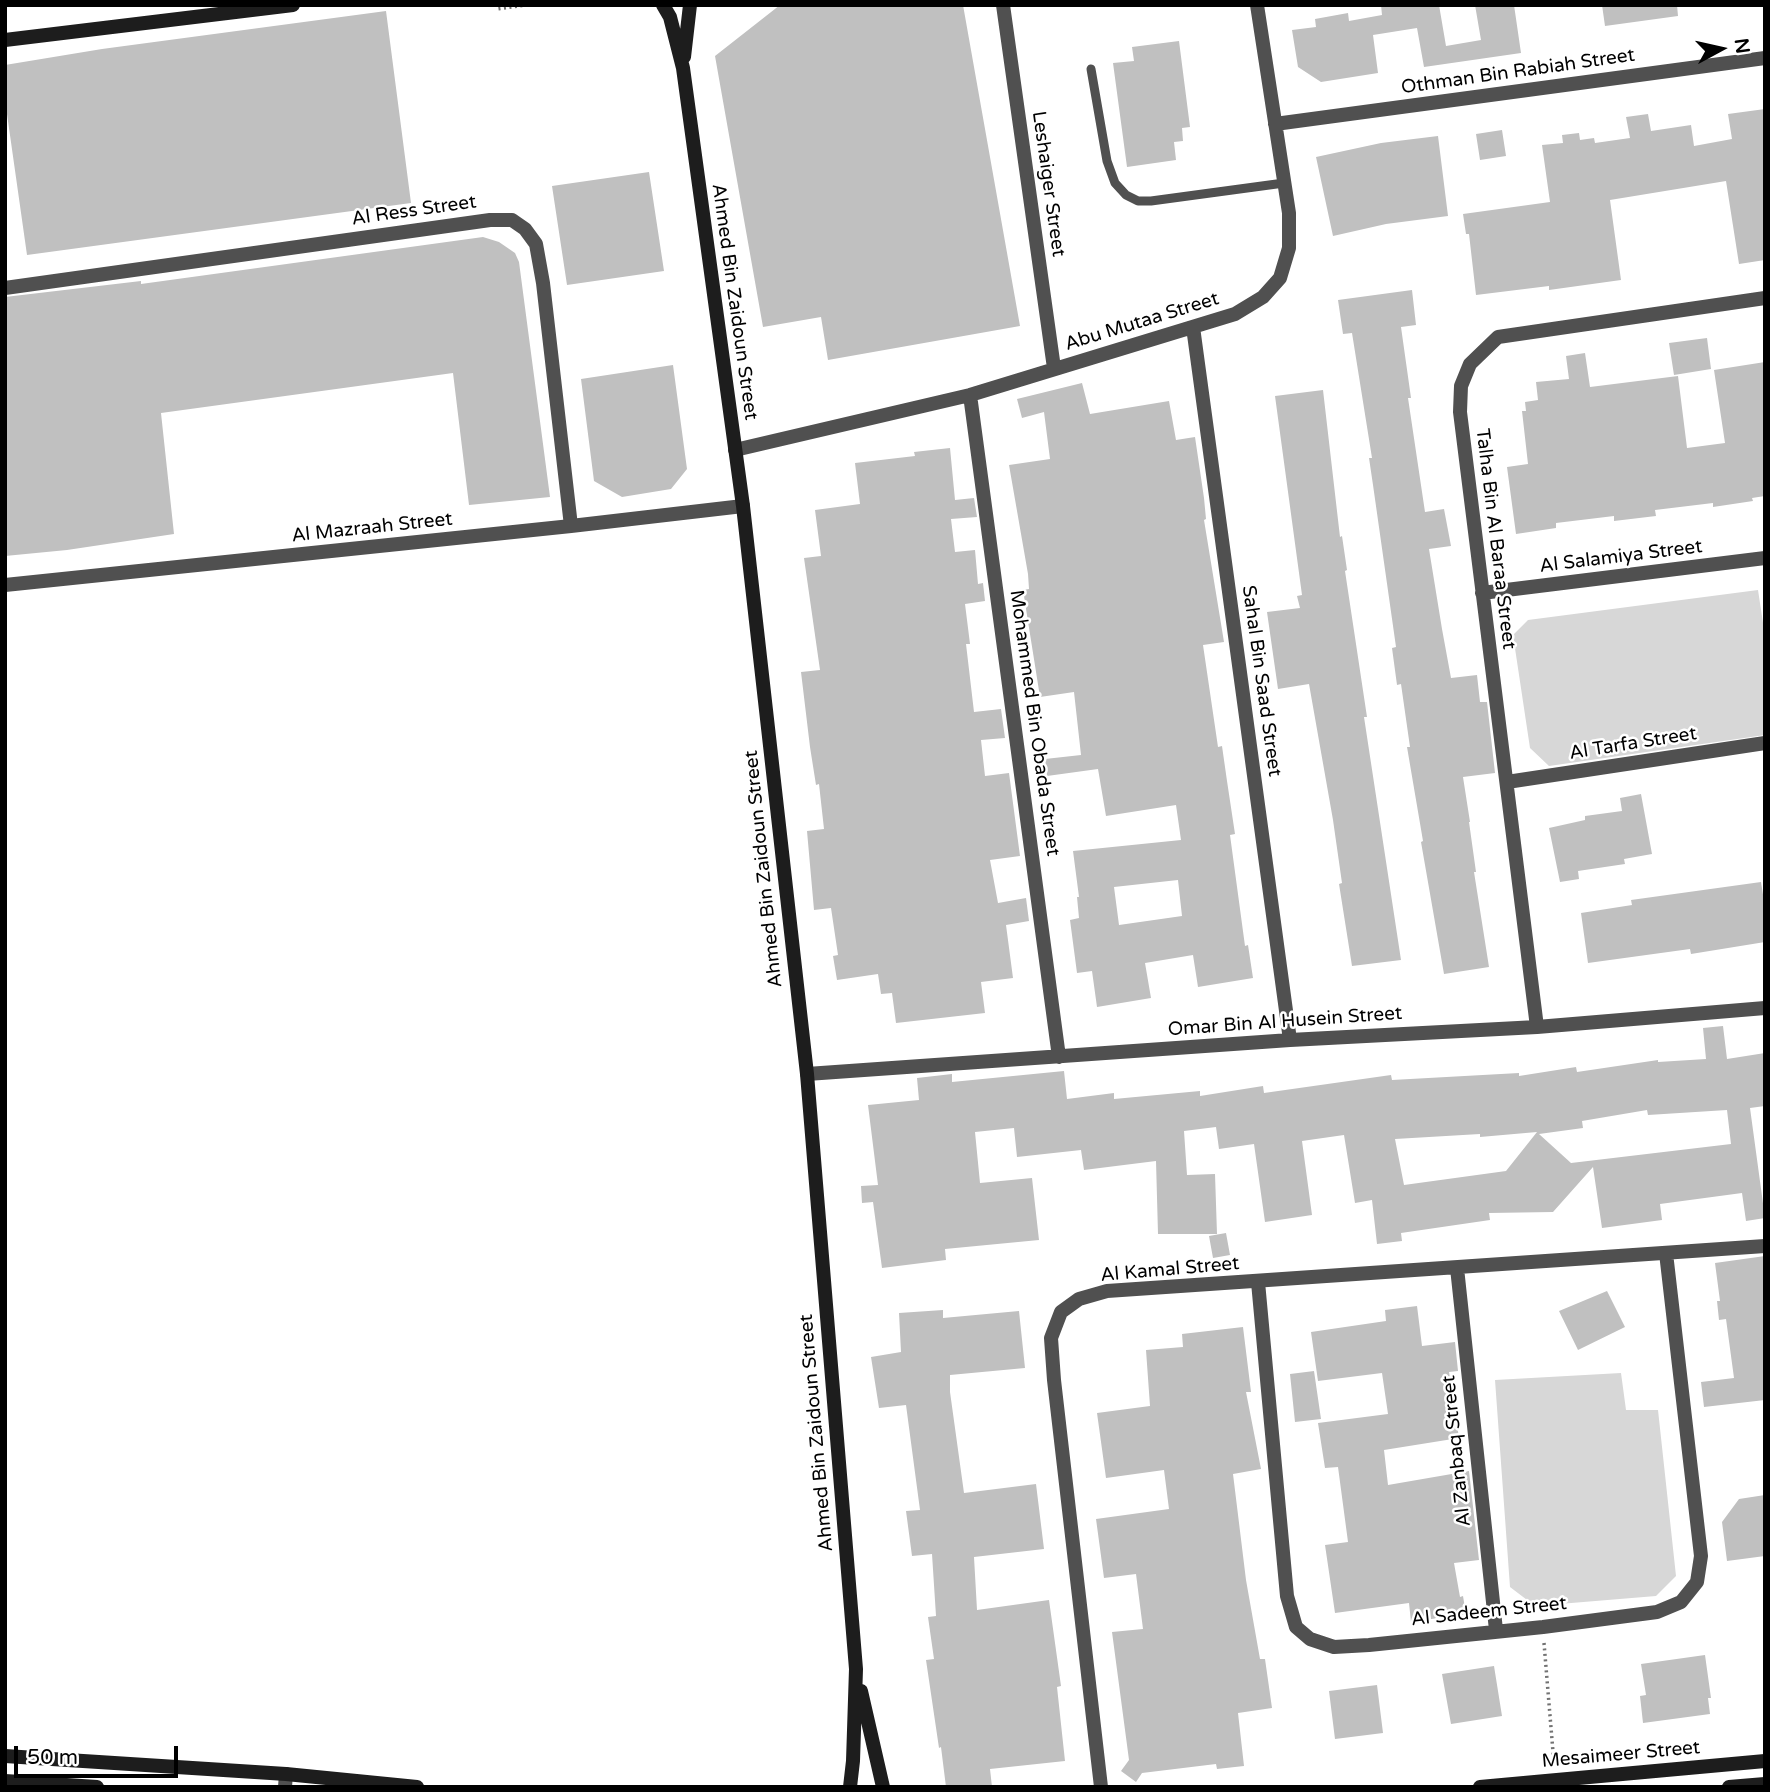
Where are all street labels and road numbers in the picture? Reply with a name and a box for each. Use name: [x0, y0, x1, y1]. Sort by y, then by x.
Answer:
street label: Othman Bin Rabiah Street: [1400, 44, 1636, 100]
street label: Leshaiger Street: [1026, 110, 1070, 258]
street label: Ahmed Bin Zaidoun Street: [706, 182, 762, 422]
street label: Al Ress Street: [350, 191, 478, 231]
street label: Abu Mutaa Street: [1062, 288, 1222, 356]
street label: Talha Bin Al Baraa Street: [1470, 427, 1520, 651]
street label: Al Mazraah Street: [290, 508, 454, 548]
street label: Al Salamiya Street: [1538, 536, 1704, 578]
street label: Sahal Bin Saad Street: [1236, 584, 1286, 778]
street label: Mohammed Bin Obada Street: [1004, 588, 1064, 858]
street label: Al Tarfa Street: [1568, 723, 1698, 765]
street label: Ahmed Bin Zaidoun Street: [740, 749, 788, 989]
street label: Omar Bin Al Husein Street: [1167, 1002, 1403, 1042]
street label: Al Kamal Street: [1100, 1253, 1240, 1287]
street label: Ahmed Bin Zaidoun Street: [795, 1313, 839, 1553]
street label: Al Zanbaq Street: [1438, 1374, 1476, 1528]
street label: Al Sadeem Street: [1410, 1592, 1568, 1632]
street label: Mesaimeer Street: [1541, 1737, 1701, 1773]

